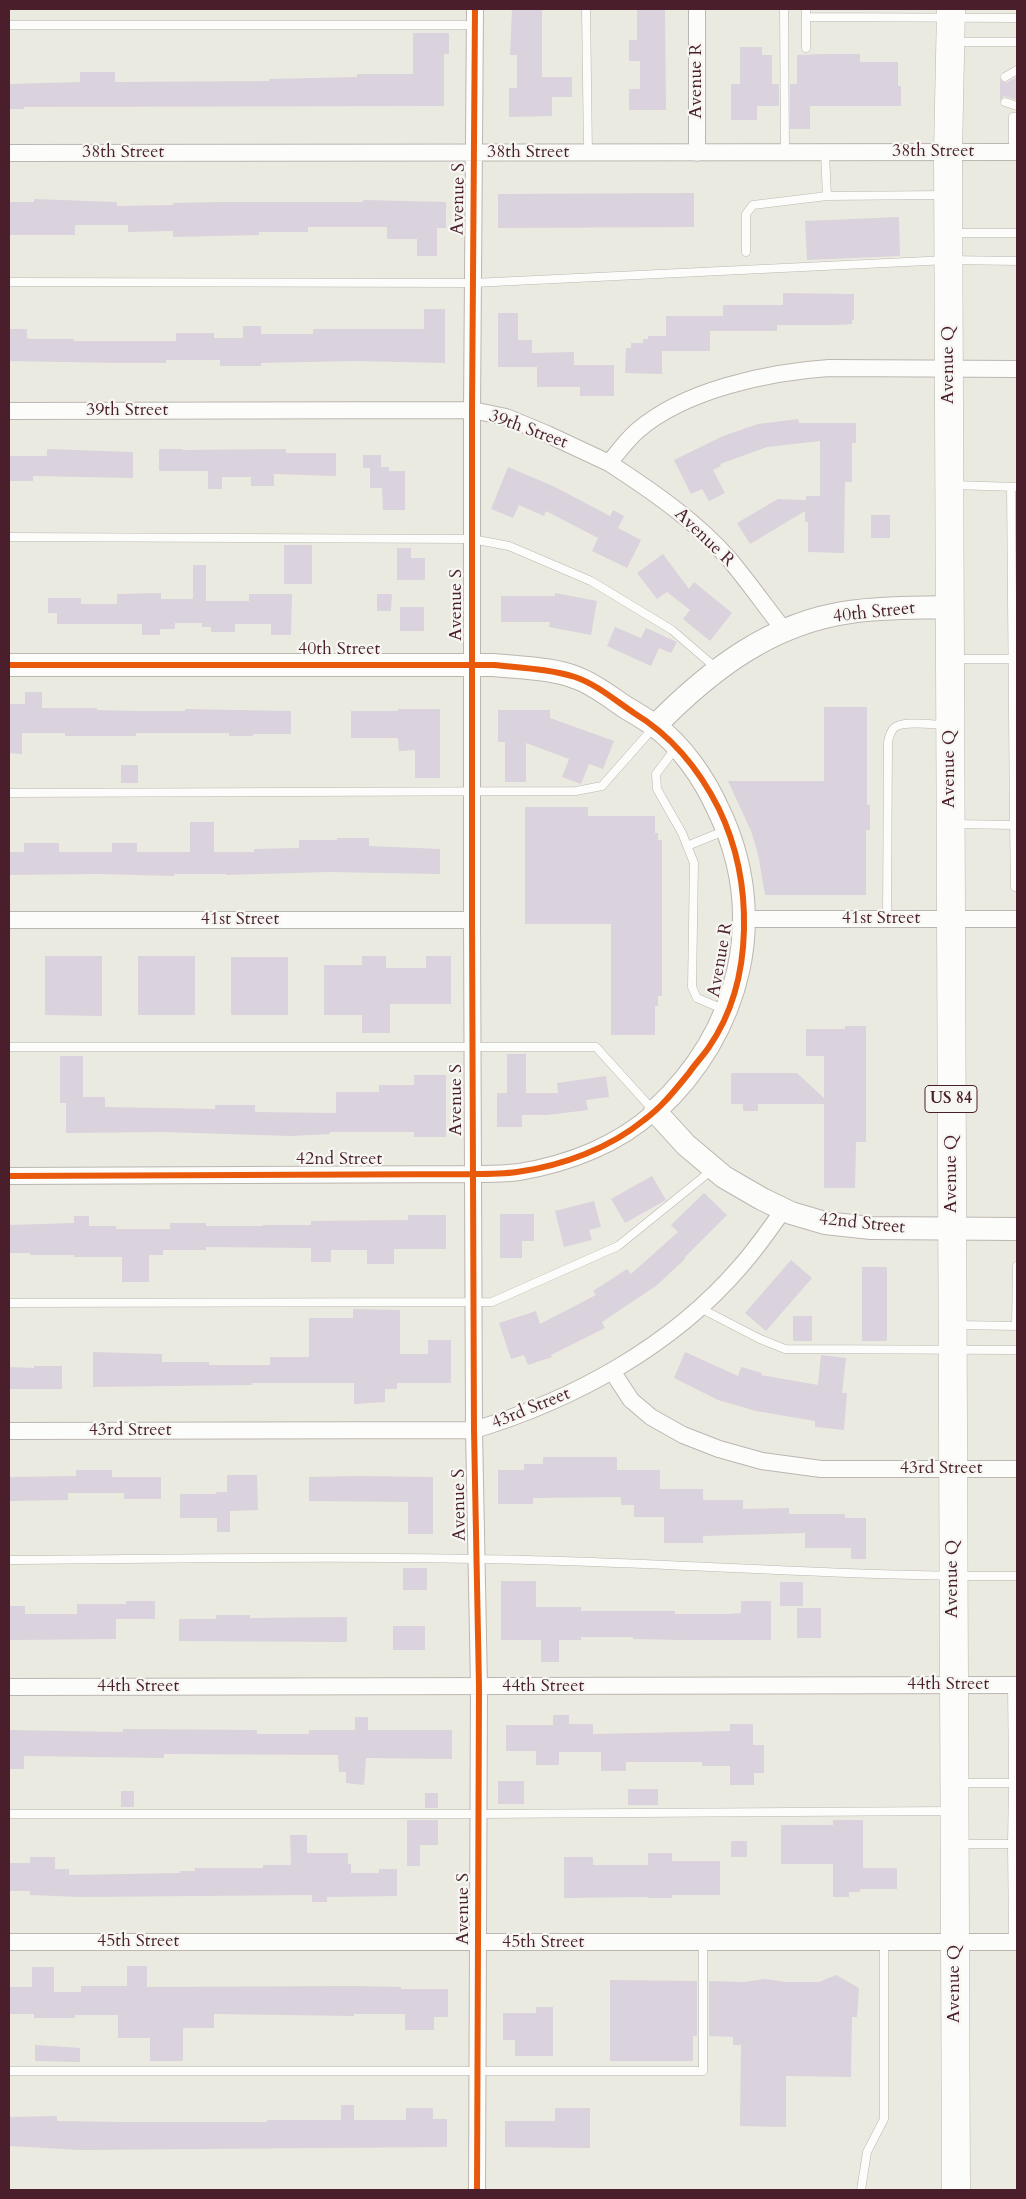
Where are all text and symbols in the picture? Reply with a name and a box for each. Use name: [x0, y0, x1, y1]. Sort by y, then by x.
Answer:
street label: Avenue R: [686, 43, 708, 119]
street label: 38th Street: [892, 141, 974, 163]
street label: 38th Street: [82, 142, 164, 164]
street label: 38th Street: [487, 142, 569, 164]
street label: Avenue S: [448, 163, 470, 235]
street label: Avenue Q: [938, 326, 960, 404]
street label: 39th Street: [86, 400, 168, 422]
street label: 39th Street: [486, 406, 570, 454]
street label: Avenue R: [669, 504, 739, 572]
street label: Avenue S: [446, 569, 468, 641]
street label: 40th Street: [832, 598, 916, 628]
street label: 40th Street: [298, 639, 380, 661]
street label: Avenue Q: [939, 730, 961, 808]
street label: 41st Street: [842, 908, 920, 930]
street label: 41st Street: [201, 909, 279, 931]
street label: Avenue R: [704, 921, 738, 999]
street label: Avenue S: [446, 1064, 468, 1136]
road number: US 84: [925, 1086, 977, 1112]
street label: Avenue Q: [941, 1135, 963, 1213]
street label: 42nd Street: [296, 1149, 382, 1171]
street label: 42nd Street: [818, 1209, 906, 1239]
street label: 43rd Street: [489, 1383, 573, 1435]
street label: 43rd Street: [89, 1420, 171, 1442]
street label: 43rd Street: [900, 1458, 982, 1480]
street label: Avenue S: [449, 1469, 471, 1541]
street label: Avenue Q: [942, 1540, 964, 1618]
street label: 44th Street: [907, 1674, 989, 1696]
street label: 44th Street: [97, 1676, 179, 1698]
street label: 44th Street: [502, 1676, 584, 1698]
street label: Avenue S: [453, 1873, 475, 1945]
street label: 45th Street: [97, 1931, 179, 1953]
street label: 45th Street: [502, 1932, 584, 1954]
street label: Avenue Q: [944, 1945, 966, 2023]

